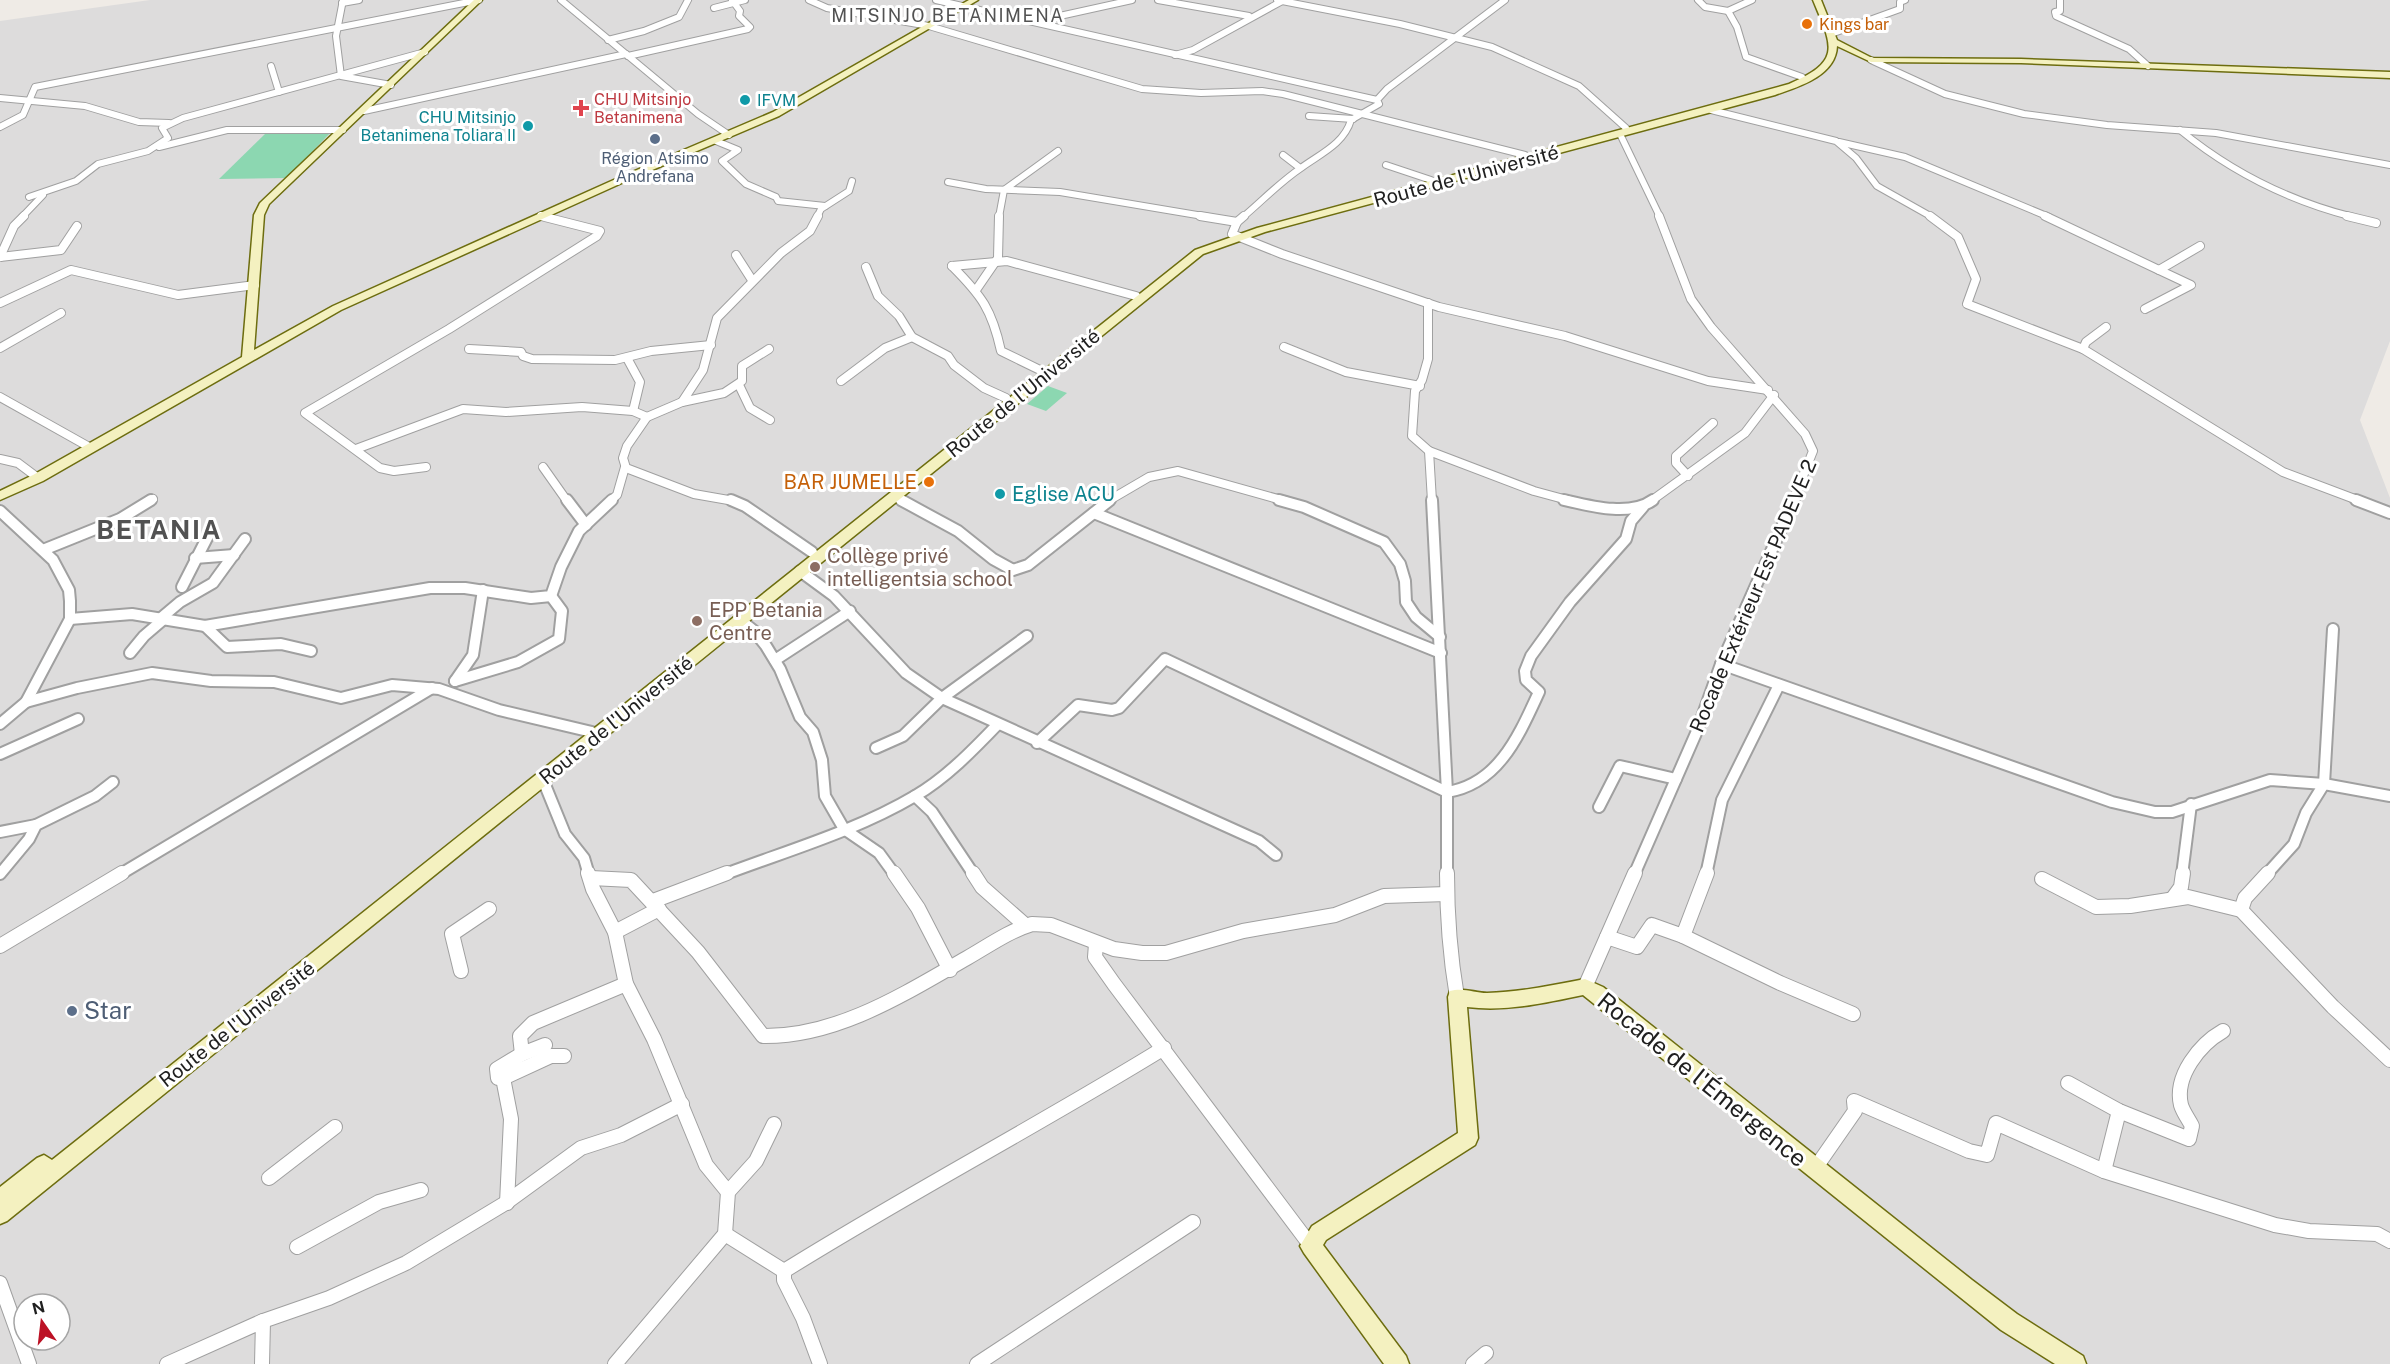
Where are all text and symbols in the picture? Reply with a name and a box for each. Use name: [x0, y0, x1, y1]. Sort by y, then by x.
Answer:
district label: MITSINJO BETANIMENA: [831, 5, 1065, 26]
place label: Kings bar: [1819, 15, 1889, 34]
marker: Kings bar: [1800, 17, 1814, 31]
place label: CHU Mitsinjo Betanimena: [594, 90, 691, 127]
place label: IFVM: [757, 91, 796, 110]
marker: IFVM: [738, 93, 752, 107]
marker: CHU Mitsinjo Betanimena: [572, 99, 590, 117]
place label: CHU Mitsinjo Betanimena Toliara II: [361, 108, 516, 145]
marker: CHU Mitsinjo Betanimena Toliara II: [521, 119, 535, 133]
marker: Région Atsimo Andrefana: [648, 132, 662, 146]
street label: Route de l'Université: [1371, 140, 1561, 212]
place label: Région Atsimo Andrefana: [601, 149, 709, 186]
street label: Route de l'Université: [941, 324, 1105, 462]
street label: Rocade Extérieur Est PADEVE 2: [1684, 456, 1822, 736]
place label: BAR JUMELLE: [784, 470, 917, 494]
marker: BAR JUMELLE: [922, 475, 936, 489]
place label: Eglise ACU: [1012, 482, 1115, 506]
marker: Eglise ACU: [993, 487, 1007, 501]
district label: BETANIA: [96, 514, 222, 545]
place label: Collège privé intelligentsia school: [827, 544, 1013, 591]
marker: Collège privé intelligentsia school: [808, 560, 822, 574]
place label: EPP Betania Centre: [709, 598, 823, 645]
marker: EPP Betania Centre: [690, 614, 704, 628]
street label: Route de l'Université: [534, 651, 698, 789]
street label: Route de l'Université: [154, 956, 320, 1092]
street label: Rocade de l'Émergence: [1592, 986, 1813, 1172]
place label: Star: [84, 996, 132, 1024]
marker: Star: [65, 1004, 79, 1018]
north arrow: [12, 1292, 72, 1352]
text: N: [30, 1297, 47, 1319]

